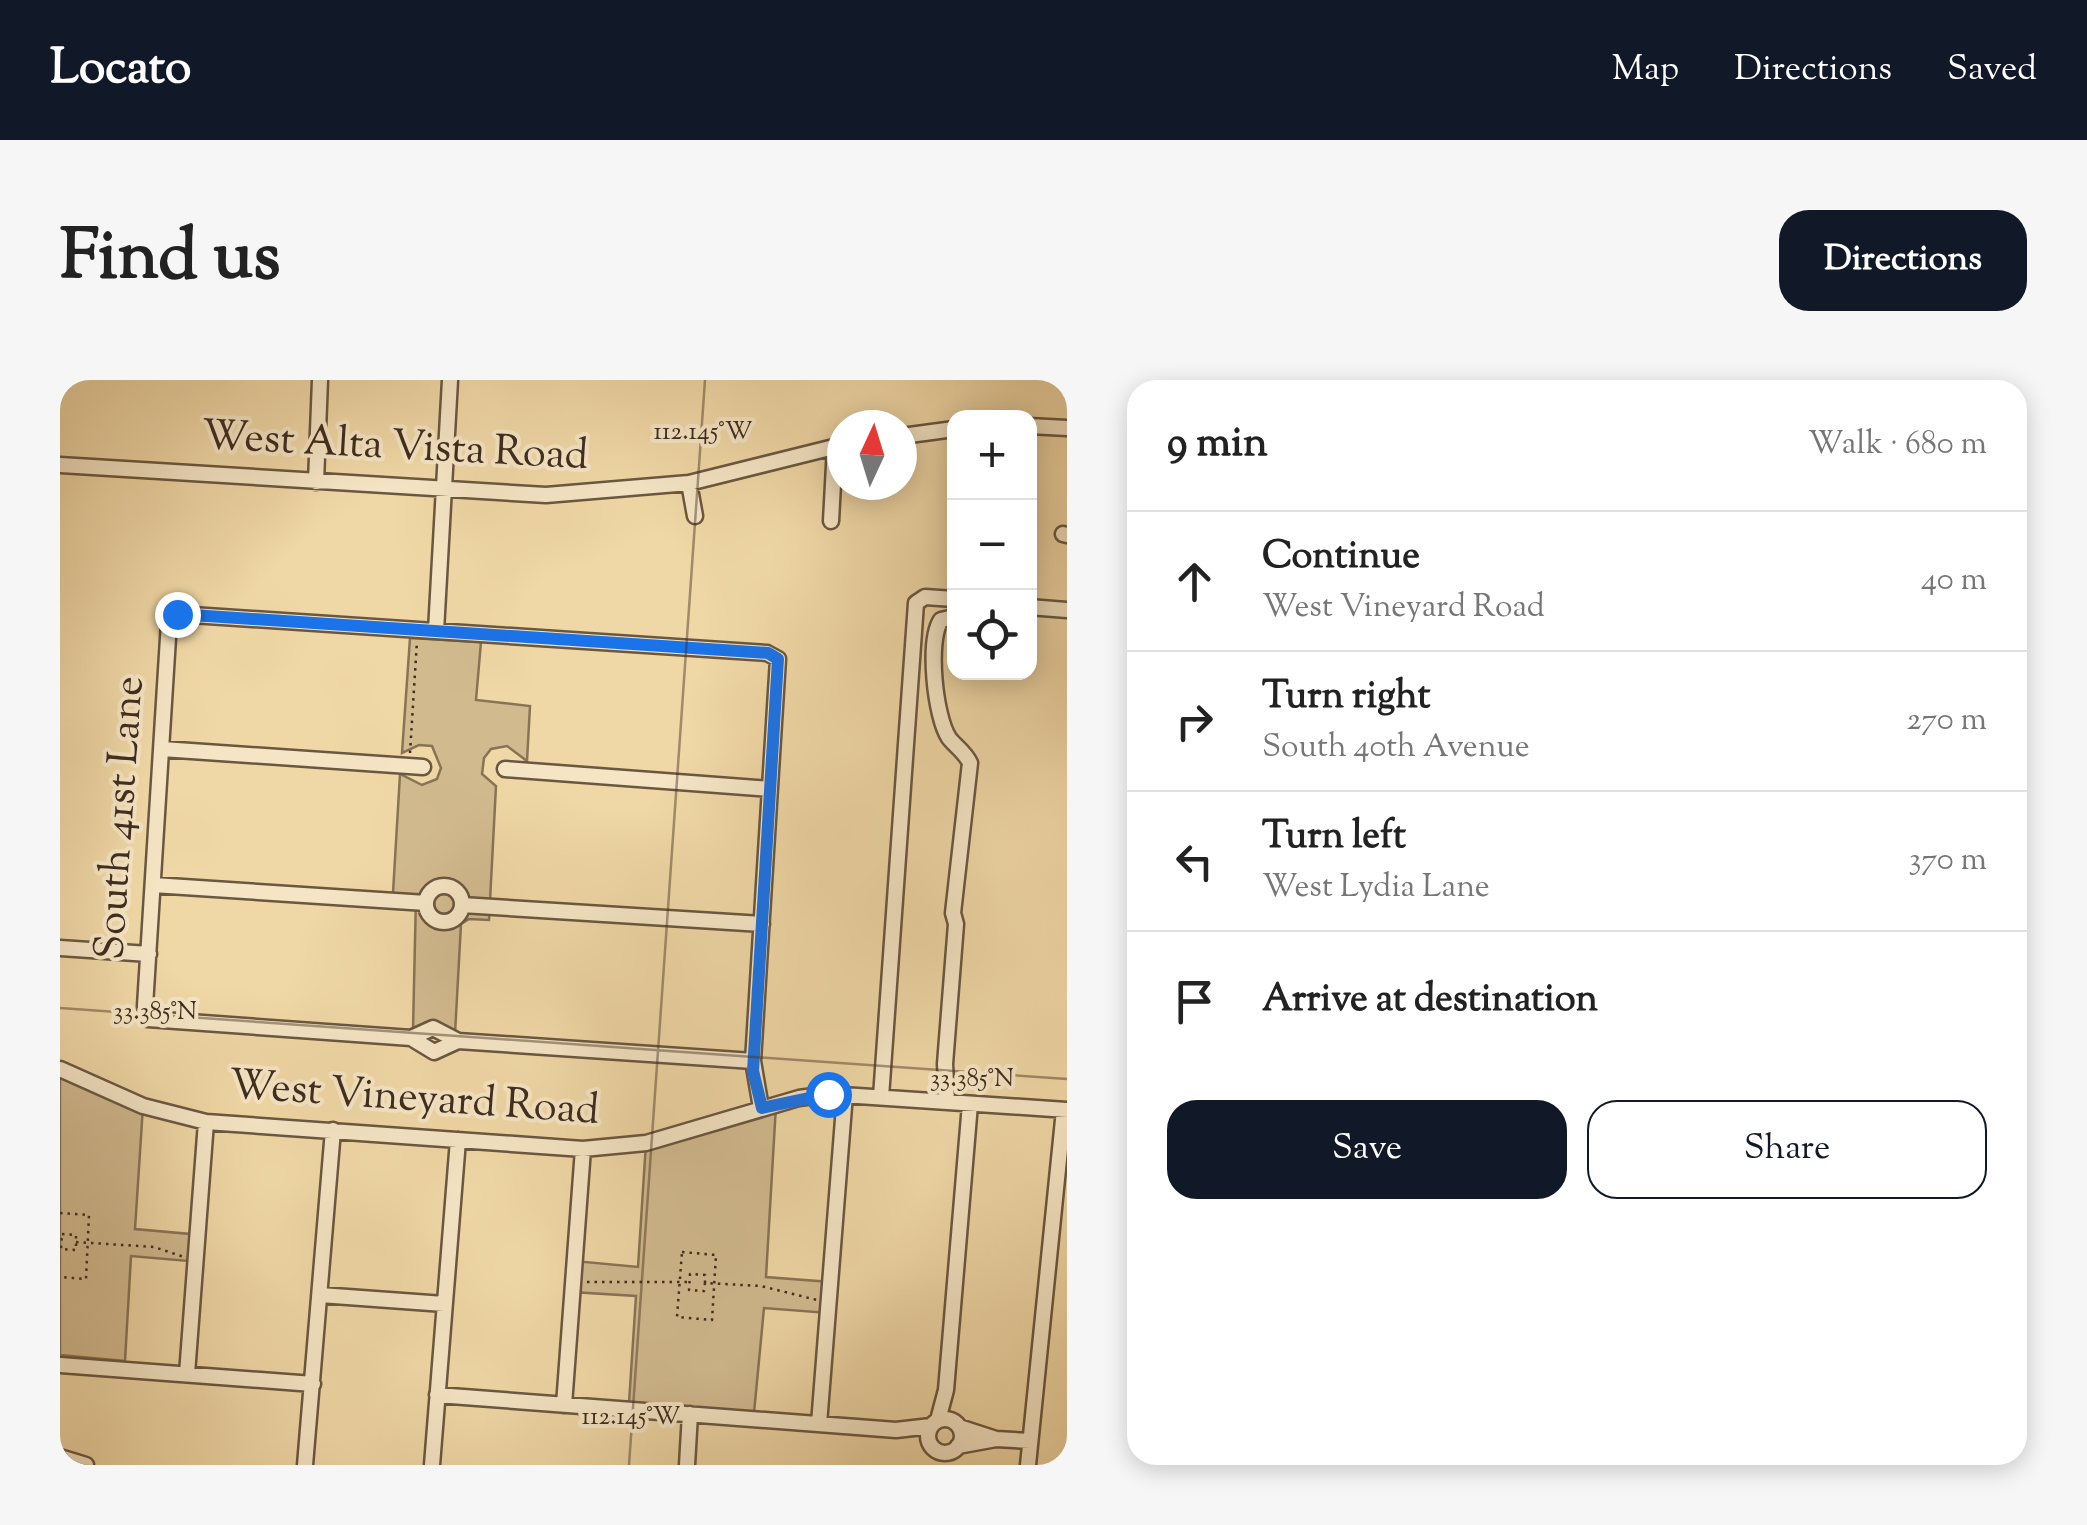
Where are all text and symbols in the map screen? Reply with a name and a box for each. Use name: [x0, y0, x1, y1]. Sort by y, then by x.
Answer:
text: Locato: [50, 36, 191, 105]
text: Map: [1612, 45, 1679, 96]
text: Directions: [1734, 45, 1892, 96]
text: Saved: [1947, 45, 2037, 96]
text: Find us: [60, 210, 281, 310]
button: Directions: [1779, 210, 2027, 311]
street label: West Alta Vista Road: [200, 408, 590, 488]
north arrow: [827, 410, 917, 500]
map controls: [947, 410, 1037, 680]
button: +: [947, 410, 1037, 500]
text: 112.145°W: [654, 415, 753, 451]
text: 9 min: [1167, 415, 1268, 475]
text: Walk · 680 m: [1808, 422, 1987, 468]
button: −: [947, 500, 1037, 590]
text: Continue: [1262, 531, 1420, 585]
icon: ahead: [1167, 554, 1222, 609]
text: 40 m: [1921, 558, 1987, 604]
text: West Vineyard Road: [1262, 585, 1545, 631]
button: locate: [947, 590, 1037, 680]
route end: [155, 592, 201, 638]
text: Turn right: [1262, 671, 1430, 725]
street label: South 41st Lane: [82, 674, 162, 962]
icon: right: [1167, 694, 1222, 749]
text: 270 m: [1906, 698, 1987, 744]
text: South 40th Avenue: [1262, 725, 1530, 771]
text: Turn left: [1262, 811, 1406, 865]
icon: left: [1167, 834, 1222, 889]
text: 370 m: [1908, 838, 1987, 884]
text: West Lydia Lane: [1262, 865, 1490, 911]
icon: arrive: [1167, 974, 1222, 1029]
text: Arrive at destination: [1262, 974, 1598, 1028]
text: 33.385°N: [113, 995, 197, 1031]
street label: West Vineyard Road: [227, 1057, 601, 1143]
text: 33.385°N: [930, 1062, 1014, 1098]
route start: [806, 1072, 852, 1118]
button: Save: [1167, 1100, 1567, 1199]
button: Share: [1587, 1100, 1987, 1199]
text: 112.145°W: [582, 1400, 681, 1436]

